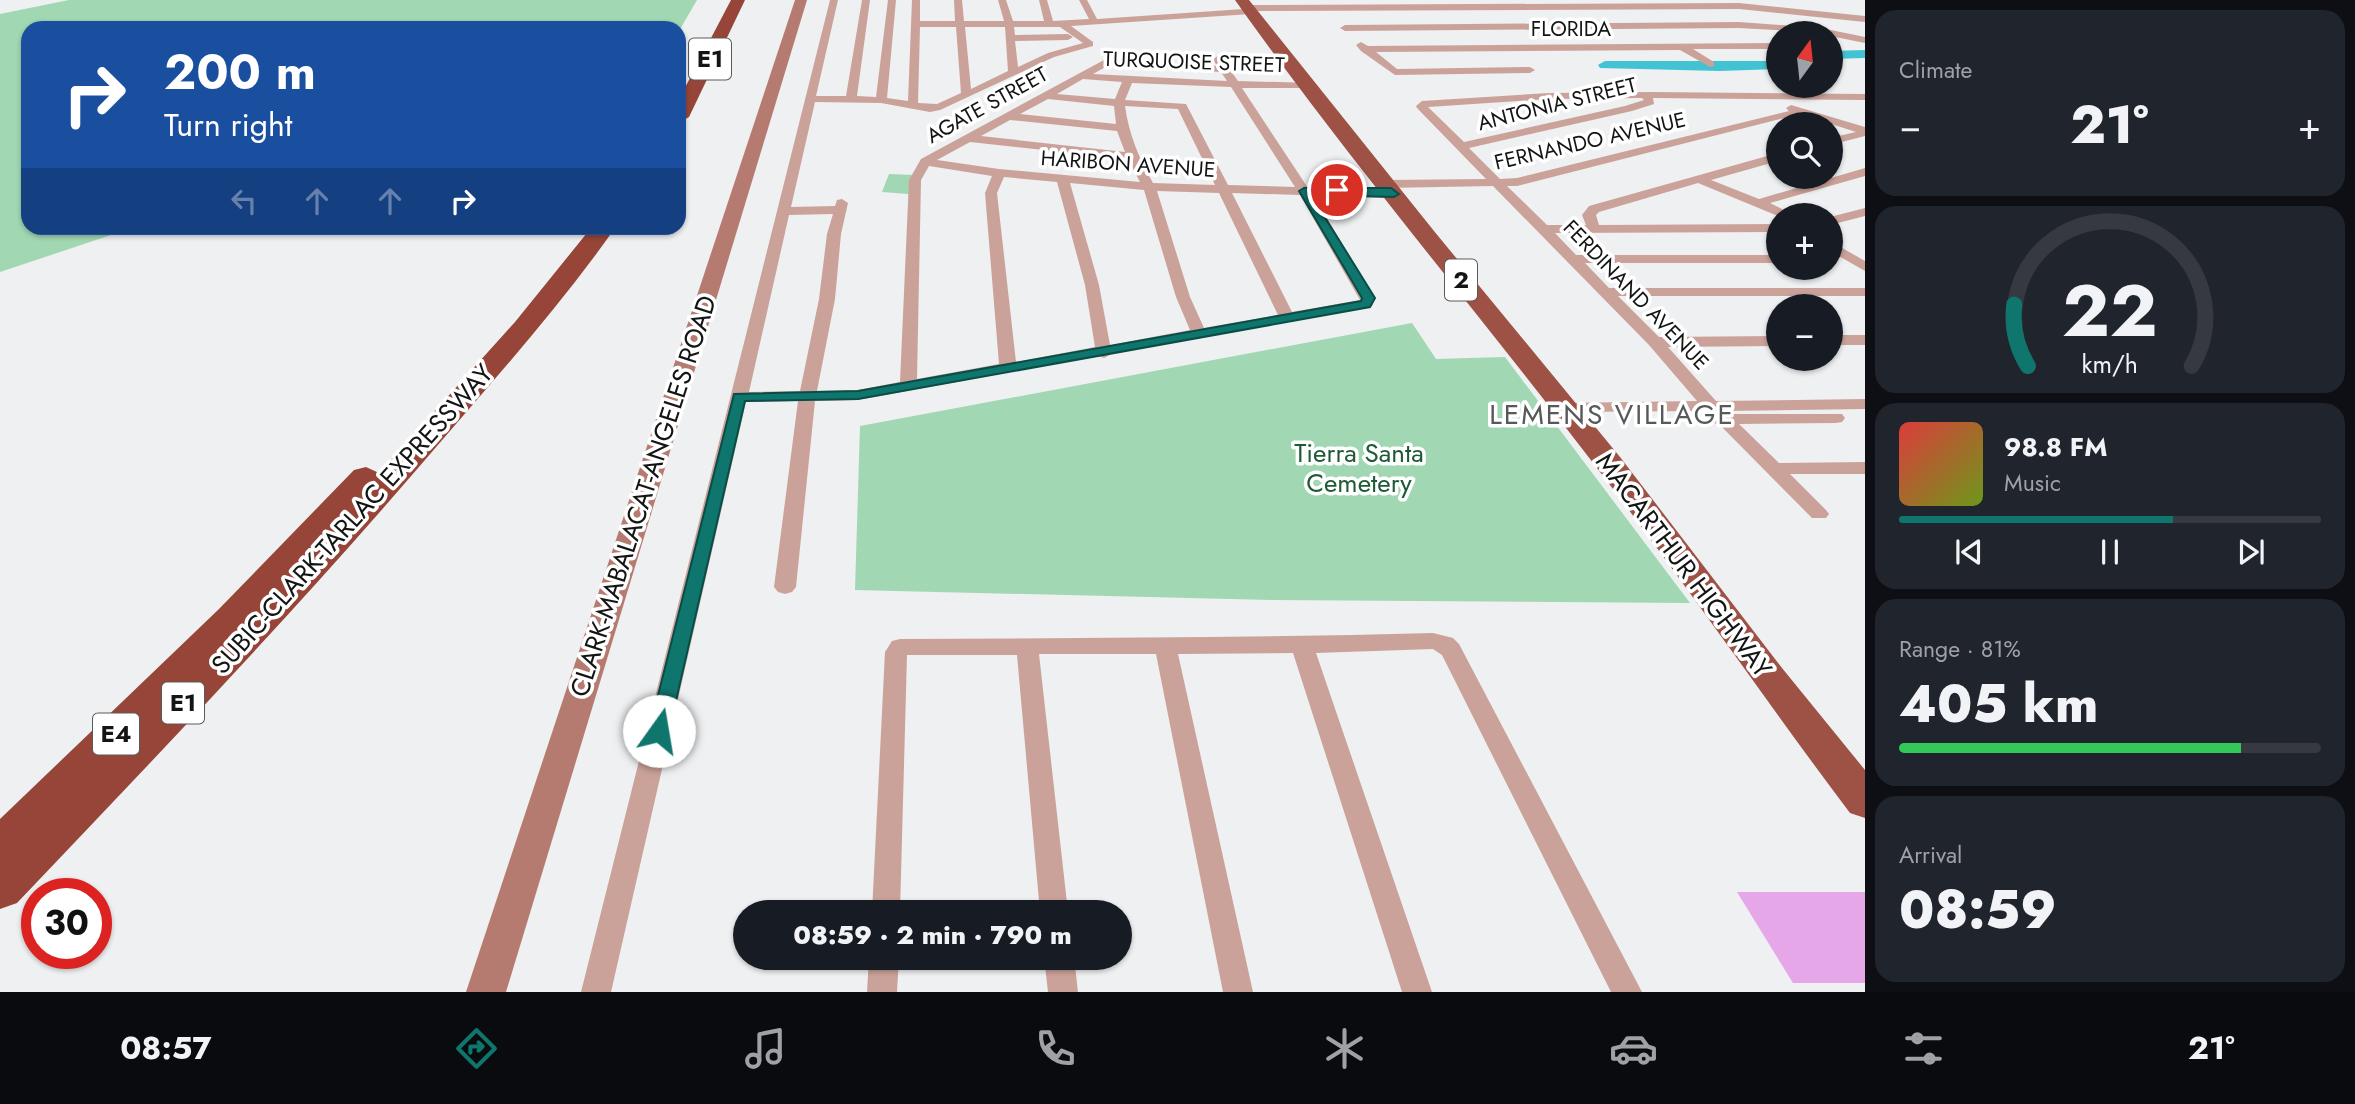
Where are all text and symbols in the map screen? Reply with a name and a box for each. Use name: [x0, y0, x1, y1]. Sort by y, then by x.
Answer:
street label: FLORIDA: [1531, 14, 1611, 44]
north arrow: [1766, 21, 1843, 98]
map controls: [1766, 21, 1843, 371]
text: 200 m: [164, 37, 316, 107]
road number: E1: [689, 38, 731, 80]
street label: TURQUOISE STREET: [1103, 44, 1285, 80]
icon: right: [49, 49, 140, 140]
text: Climate: [1899, 53, 1972, 87]
street label: AGATE STREET: [921, 59, 1053, 151]
street label: ANTONIA STREET: [1474, 70, 1640, 138]
text: 21°: [2070, 87, 2149, 163]
text: −: [1899, 98, 1921, 153]
text: +: [2298, 98, 2321, 153]
text: Turn right: [164, 102, 293, 148]
street label: FERNANDO AVENUE: [1491, 104, 1689, 178]
button: search: [1766, 112, 1843, 189]
street label: HARIBON AVENUE: [1040, 143, 1216, 185]
pin: [1307, 160, 1367, 220]
icon: arrive: [1318, 171, 1356, 209]
icon: left: [225, 182, 263, 220]
icon: ahead: [298, 182, 336, 220]
icon: ahead: [371, 182, 409, 220]
icon: right: [444, 182, 482, 220]
button: +: [1766, 203, 1843, 280]
street label: FERDINAND AVENUE: [1556, 213, 1716, 377]
text: 22: [2062, 258, 2158, 363]
road number: 2: [1445, 260, 1477, 300]
street label: CLARK-MABALACAT-ANGELES ROAD: [560, 291, 726, 701]
button: −: [1766, 294, 1843, 371]
text: km/h: [2082, 345, 2138, 381]
street label: SUBIC-CLARK-TARLAC EXPRESSWAY: [202, 355, 502, 683]
district label: LEMENS VILLAGE: [1489, 394, 1735, 435]
text: 98.8 FM: [2004, 428, 2107, 466]
park label: Tierra Santa Cemetery: [1294, 434, 1424, 502]
street label: MACARTHUR HIGHWAY: [1587, 445, 1781, 686]
text: Music: [2004, 466, 2061, 500]
icon: previous: [1950, 533, 1988, 571]
icon: pause: [2091, 533, 2129, 571]
icon: next: [2232, 533, 2270, 571]
text: Range · 81%: [1899, 632, 2021, 666]
text: 405 km: [1899, 666, 2098, 742]
road number: E1: [162, 682, 204, 724]
position arrow: [622, 694, 696, 768]
road number: E4: [93, 714, 139, 754]
text: Arrival: [1899, 838, 1962, 872]
text: 08:59: [1899, 872, 2056, 948]
speed limit sign: 30: [21, 878, 112, 969]
text: 08:59 · 2 min · 790 m: [793, 916, 1072, 954]
icon: directions: [452, 1024, 501, 1073]
icon: music: [741, 1024, 790, 1073]
icon: phone: [1031, 1024, 1080, 1073]
icon: climate: [1320, 1024, 1369, 1073]
icon: car: [1609, 1024, 1658, 1073]
icon: filters: [1899, 1024, 1948, 1073]
text: 08:57: [120, 1025, 212, 1071]
text: 21°: [2188, 1025, 2235, 1071]

